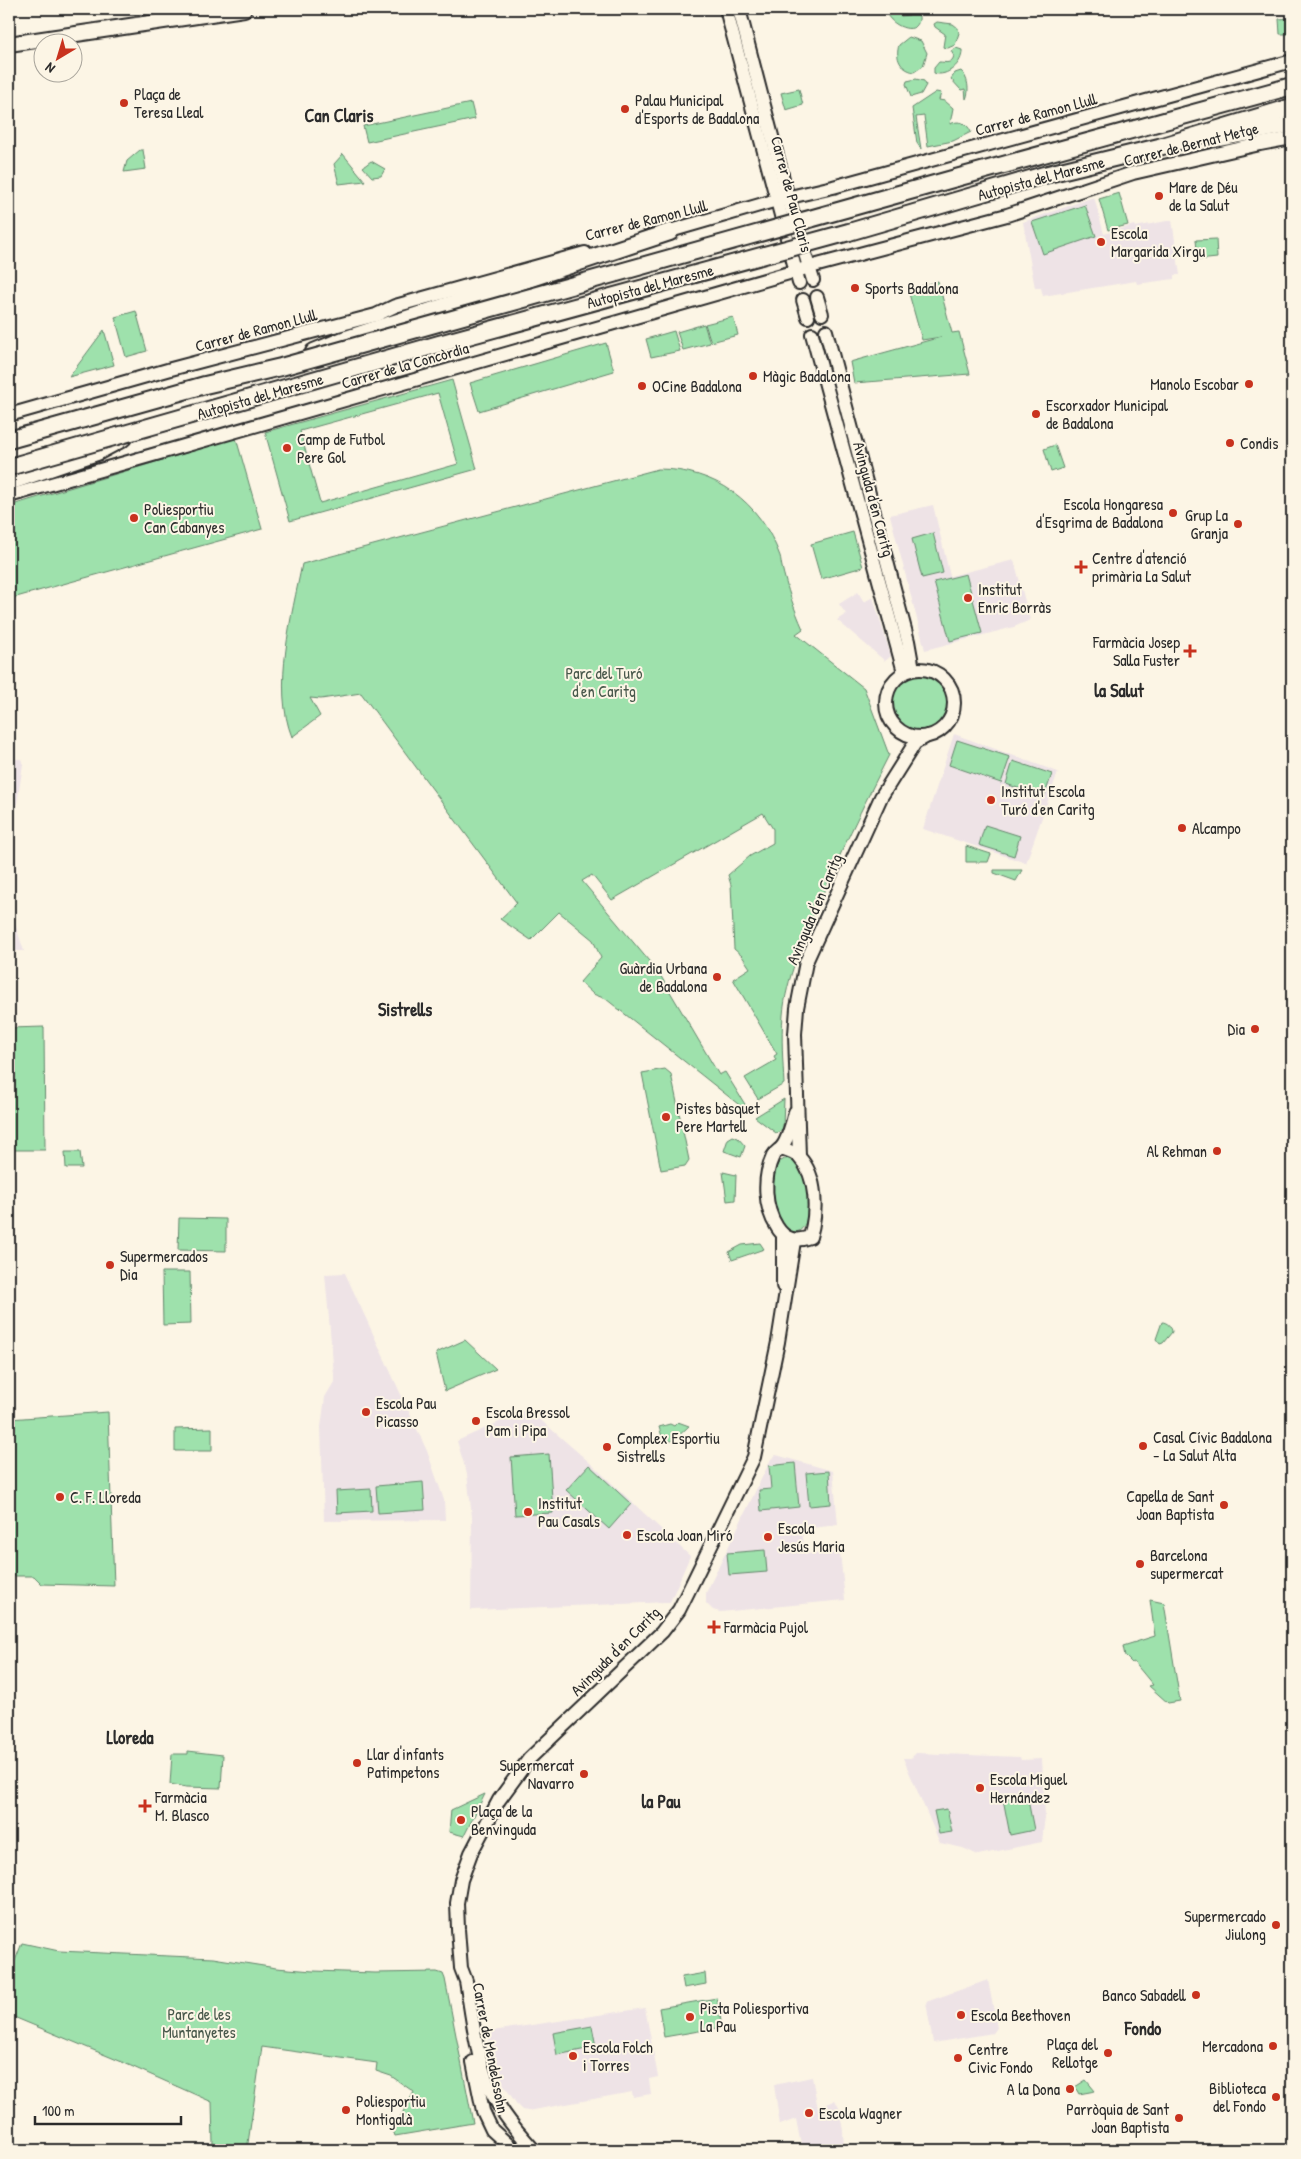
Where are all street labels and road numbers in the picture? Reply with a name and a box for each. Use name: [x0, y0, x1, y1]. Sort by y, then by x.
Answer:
street label: Carrer de Ramon Llull: [973, 87, 1099, 141]
street label: Carrer de Bernat Metge: [1121, 116, 1261, 171]
street label: Carrer de Pau Claris: [766, 134, 818, 254]
street label: Autopista del Maresme: [975, 150, 1107, 206]
street label: Carrer de Ramon Llull: [583, 194, 709, 246]
street label: Autopista del Maresme: [584, 258, 716, 314]
street label: Carrer de Ramon Llull: [193, 303, 319, 357]
street label: Carrer de la Concòrdia: [339, 336, 471, 394]
street label: Autopista del Maresme: [194, 367, 326, 425]
street label: Avinguda d'en Caritg: [848, 439, 900, 559]
street label: Avinguda d'en Caritg: [781, 850, 847, 968]
street label: Avinguda d'en Caritg: [565, 1601, 665, 1701]
street label: Carrer de Mendelssohn: [468, 1981, 514, 2115]

